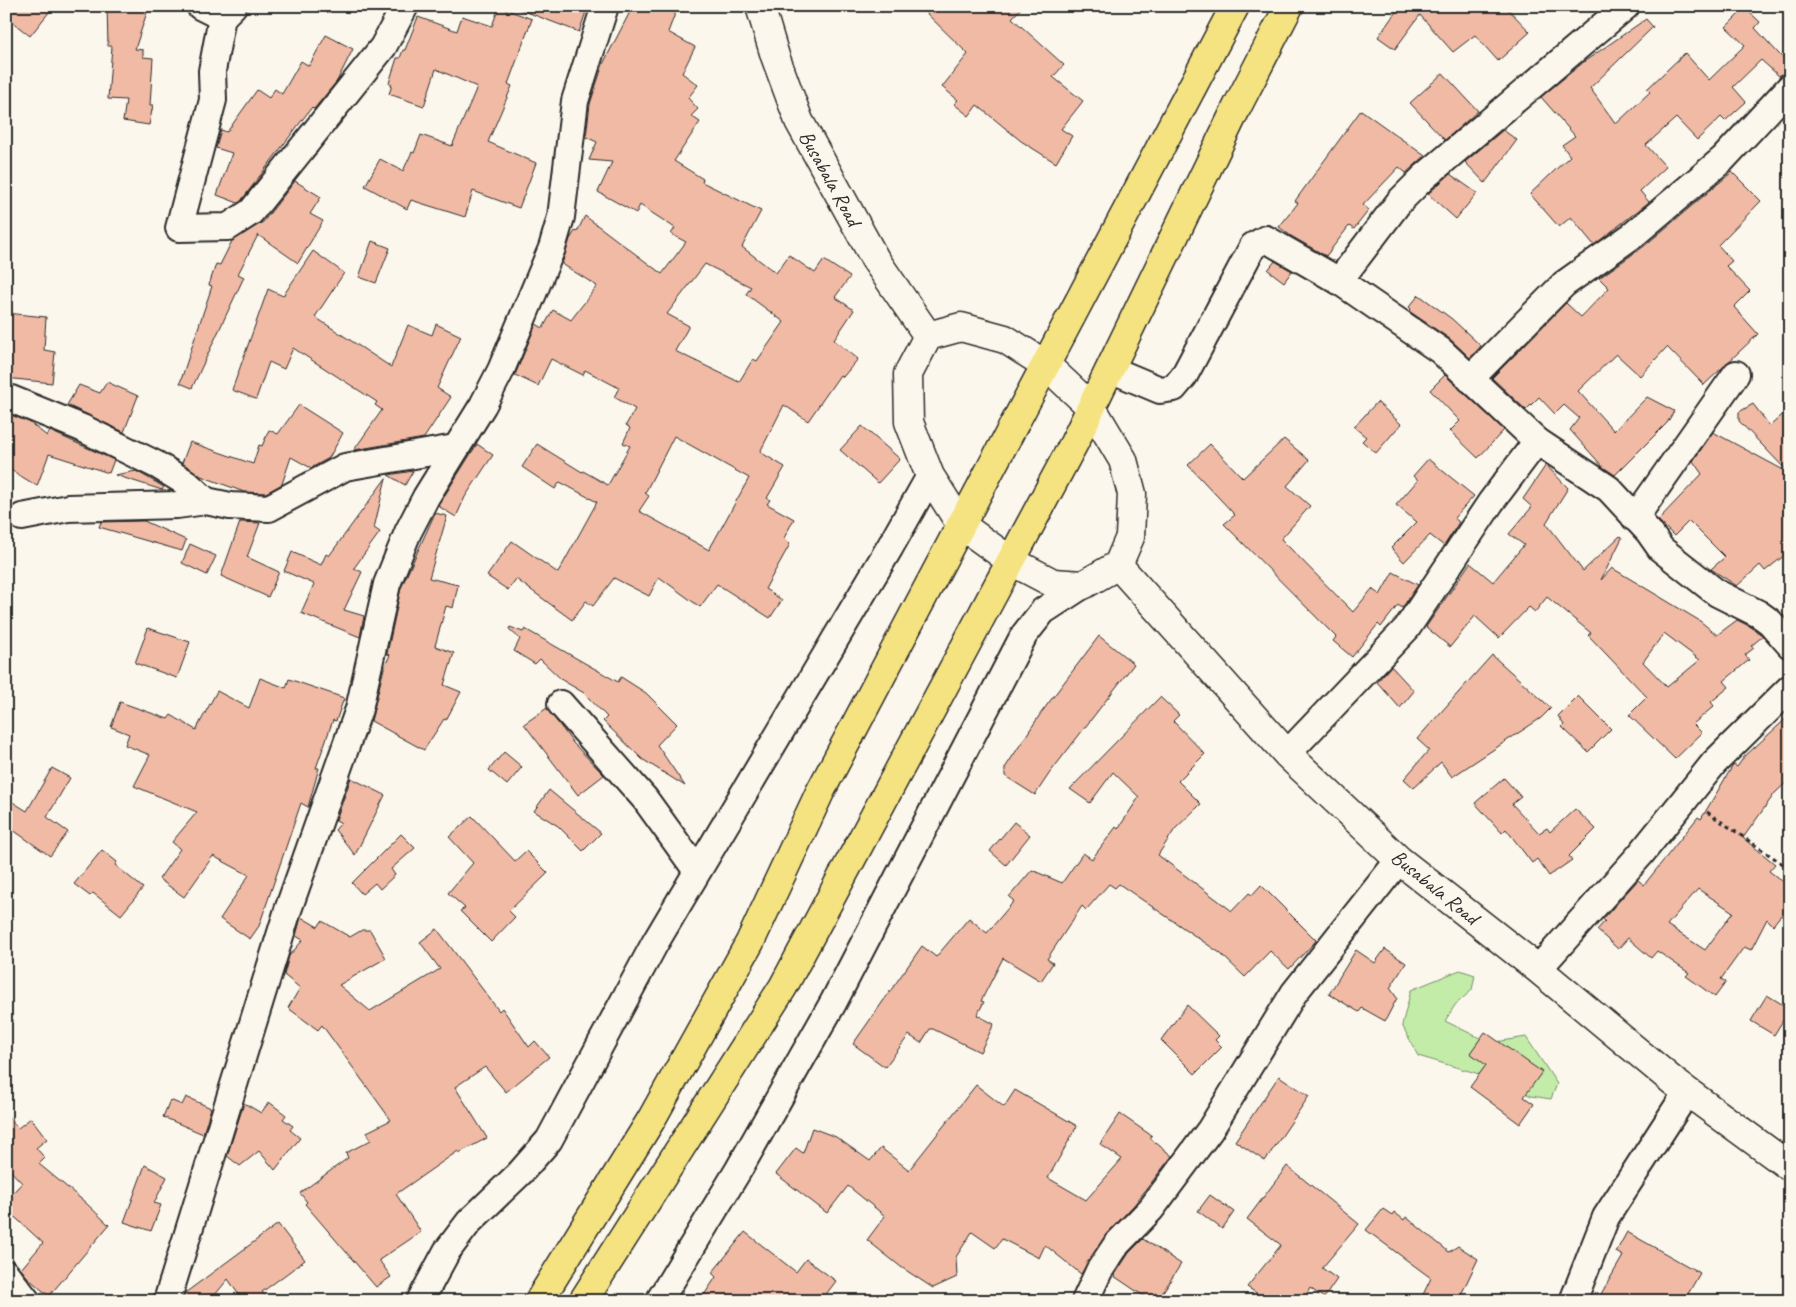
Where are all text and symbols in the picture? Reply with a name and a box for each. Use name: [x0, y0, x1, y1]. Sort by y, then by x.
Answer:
street label: Busabala Road: [793, 126, 869, 234]
street label: Busabala Road: [1386, 844, 1487, 933]

